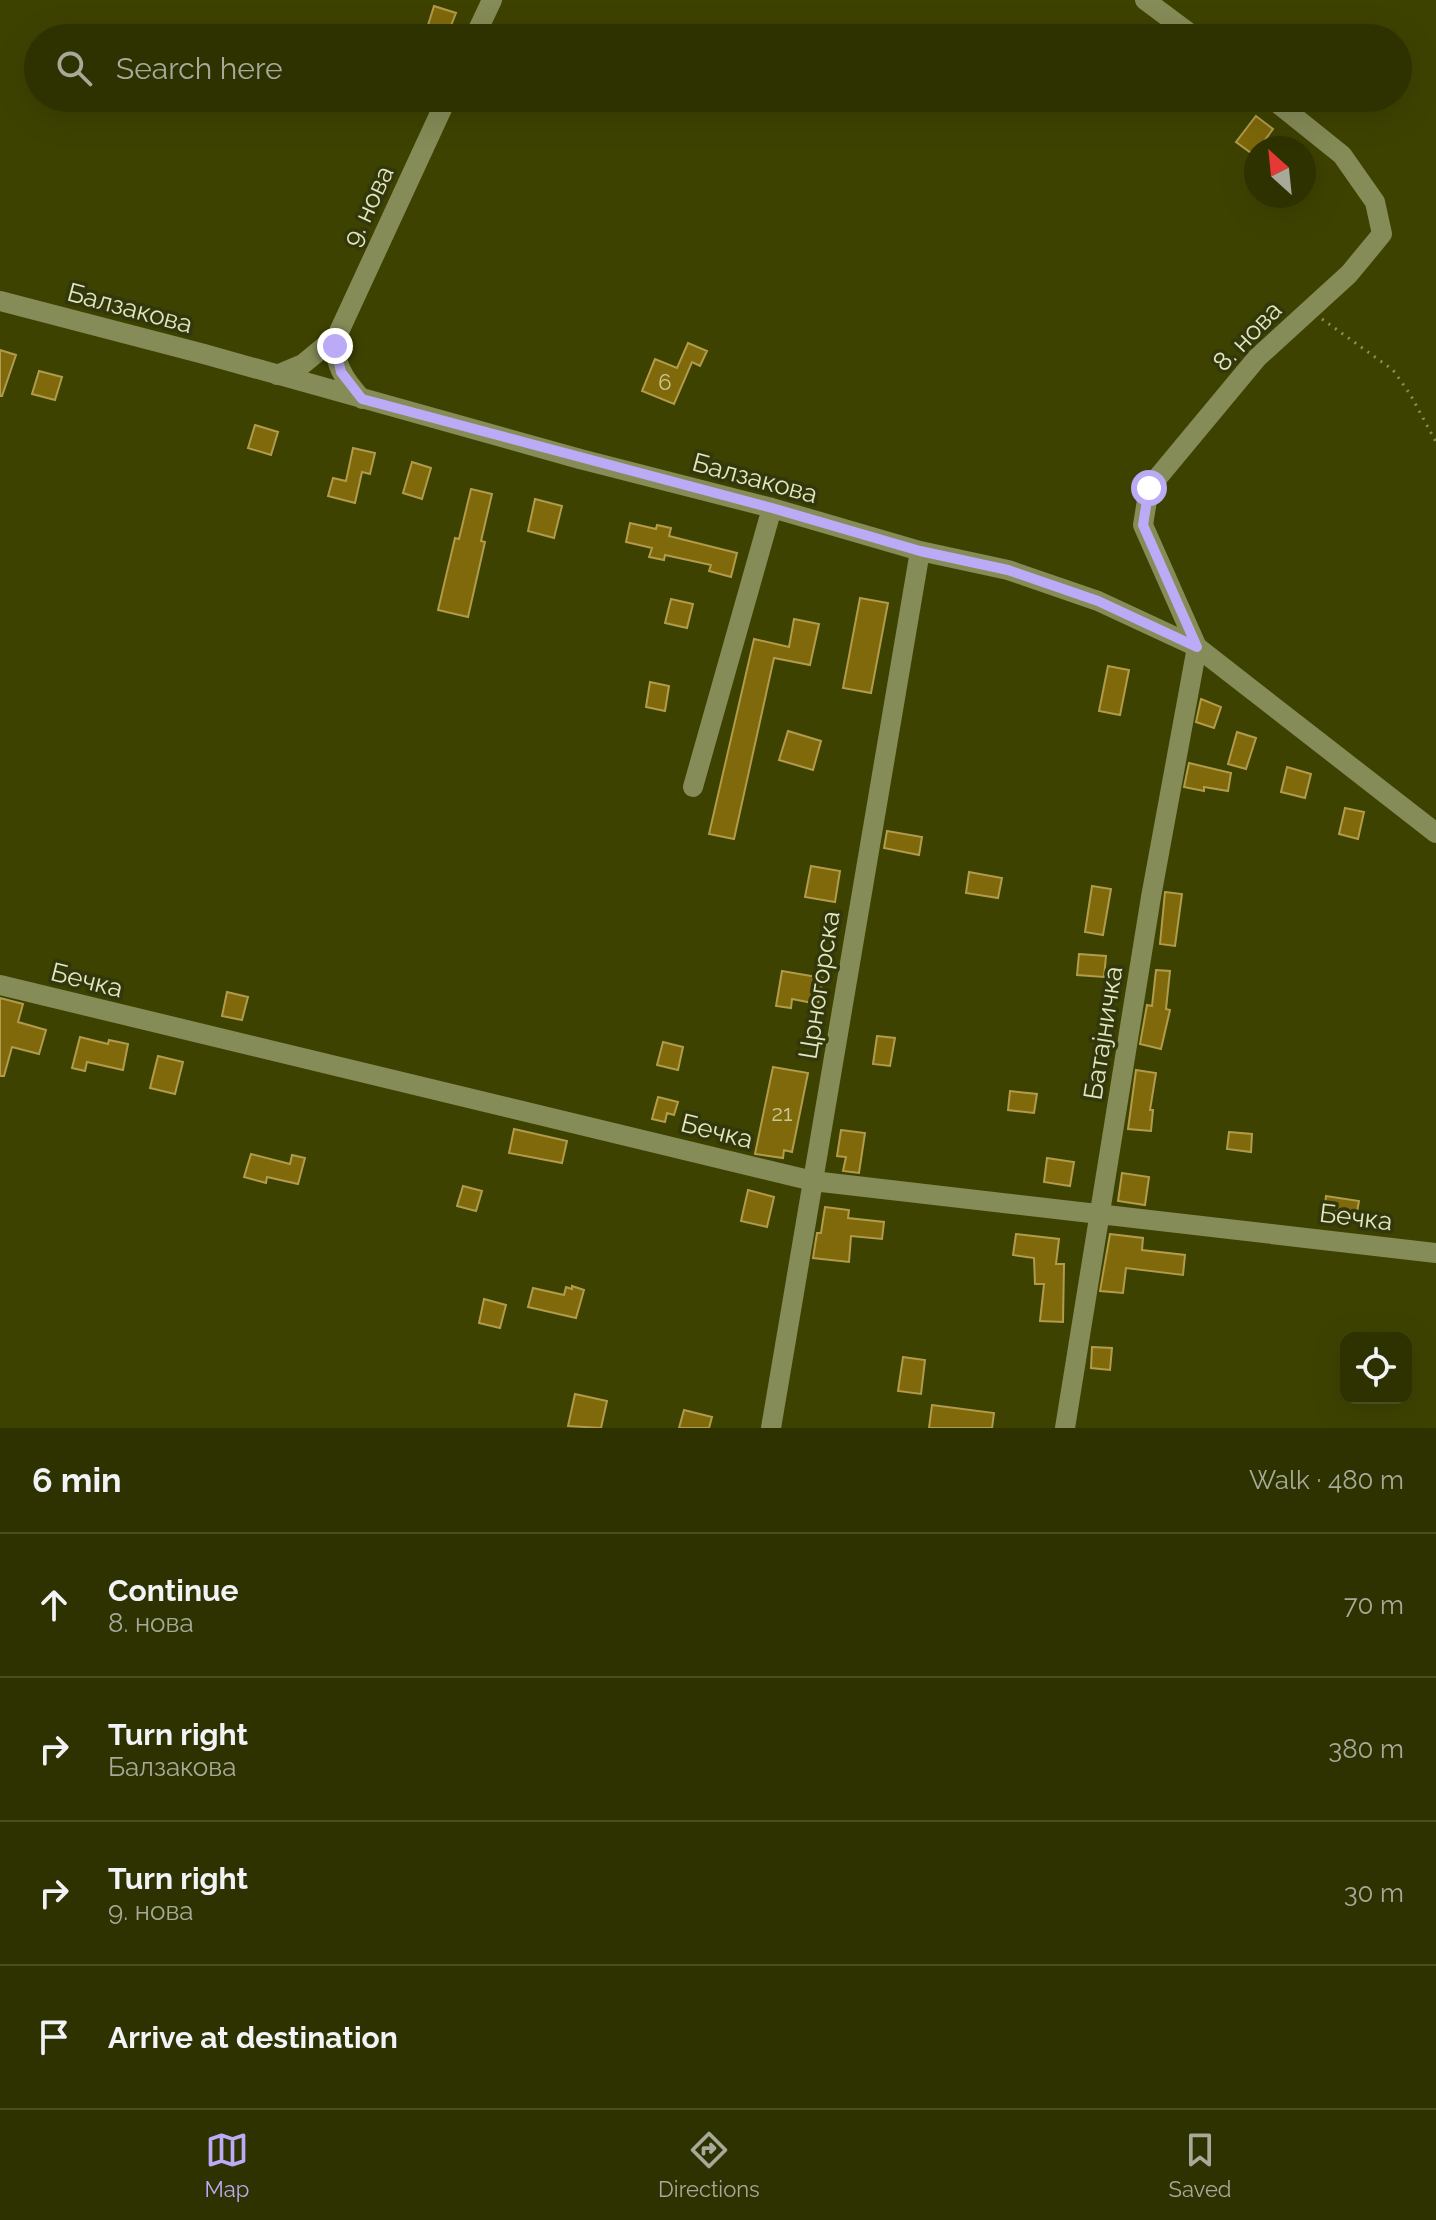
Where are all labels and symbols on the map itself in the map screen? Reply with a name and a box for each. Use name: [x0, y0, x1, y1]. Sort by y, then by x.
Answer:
north arrow: [1244, 136, 1316, 208]
street label: 9. нова: [336, 161, 400, 251]
street label: Балзакова: [64, 277, 196, 339]
street label: 8. нова: [1206, 295, 1288, 377]
route end: [317, 328, 353, 364]
house number: 6: [658, 369, 672, 395]
street label: Балзакова: [689, 447, 821, 509]
route start: [1131, 470, 1167, 506]
street label: Црногорска: [792, 909, 846, 1061]
street label: Бечка: [48, 957, 126, 1003]
street label: Батајничка: [1078, 964, 1128, 1102]
house number: 21: [772, 1100, 792, 1126]
street label: Бечка: [678, 1108, 756, 1154]
street label: Бечка: [1318, 1198, 1394, 1236]

